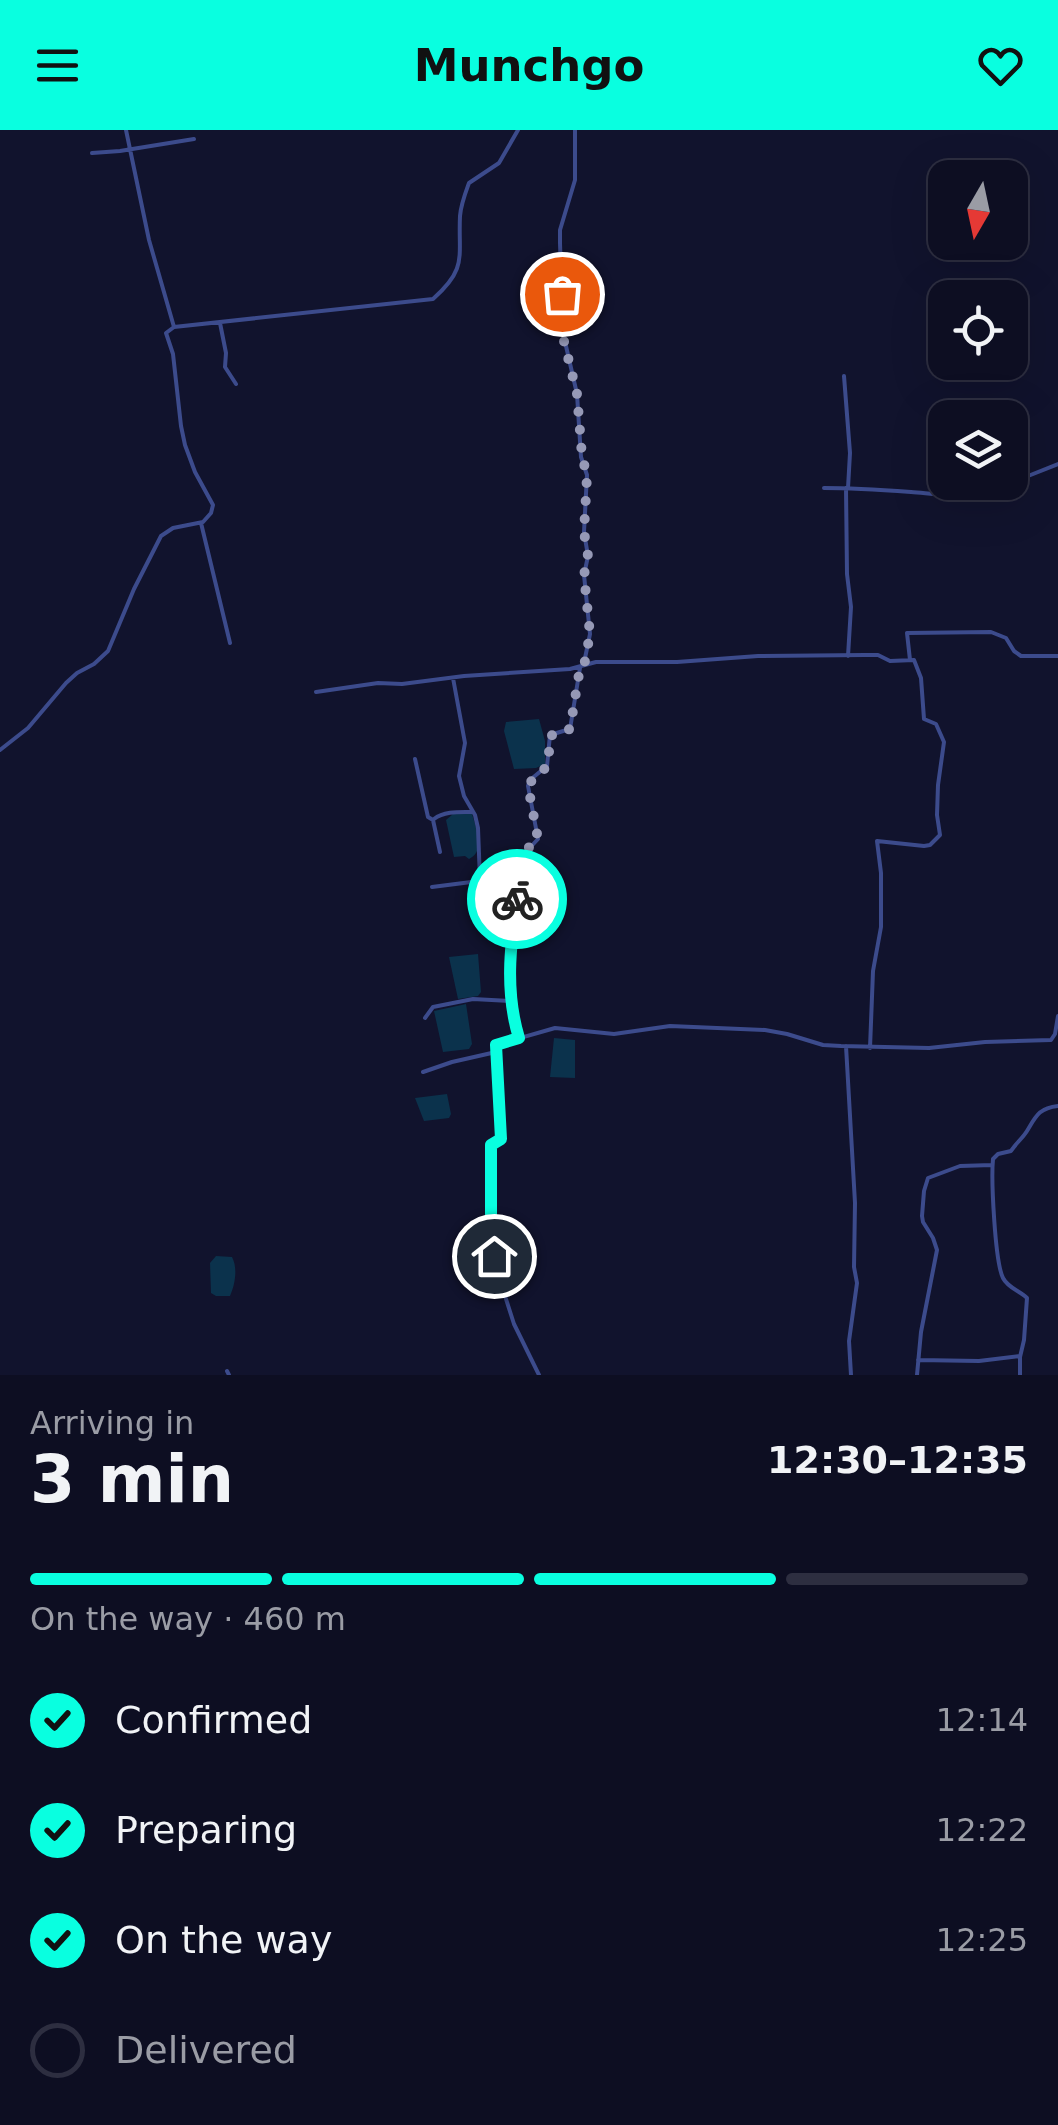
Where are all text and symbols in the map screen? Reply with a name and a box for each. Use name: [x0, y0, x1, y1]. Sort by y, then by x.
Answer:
icon: menu: [30, 38, 85, 93]
icon: heart: [973, 38, 1028, 93]
text: Munchgo: [414, 39, 644, 92]
north arrow: [928, 160, 1028, 260]
map controls: [928, 160, 1028, 500]
pin: [520, 252, 605, 337]
icon: bag: [535, 267, 590, 322]
button: locate: [928, 280, 1028, 380]
button: layers: [928, 400, 1028, 500]
courier: [467, 849, 567, 949]
icon: bike: [490, 872, 545, 927]
pin: [452, 1214, 537, 1299]
icon: home: [467, 1229, 522, 1284]
text: Arriving in: [30, 1404, 194, 1442]
text: 12:30–12:35: [767, 1438, 1028, 1482]
text: 3 min: [30, 1442, 234, 1517]
text: On the way · 460 m: [30, 1600, 346, 1638]
icon: check: [30, 1693, 85, 1748]
text: Confirmed: [115, 1698, 312, 1742]
text: 12:14: [936, 1701, 1028, 1739]
icon: check: [30, 1803, 85, 1858]
text: Preparing: [115, 1808, 297, 1852]
text: 12:22: [936, 1811, 1028, 1849]
icon: check: [30, 1913, 85, 1968]
text: On the way: [115, 1918, 332, 1962]
text: 12:25: [936, 1921, 1028, 1959]
text: Delivered: [115, 2028, 297, 2072]

